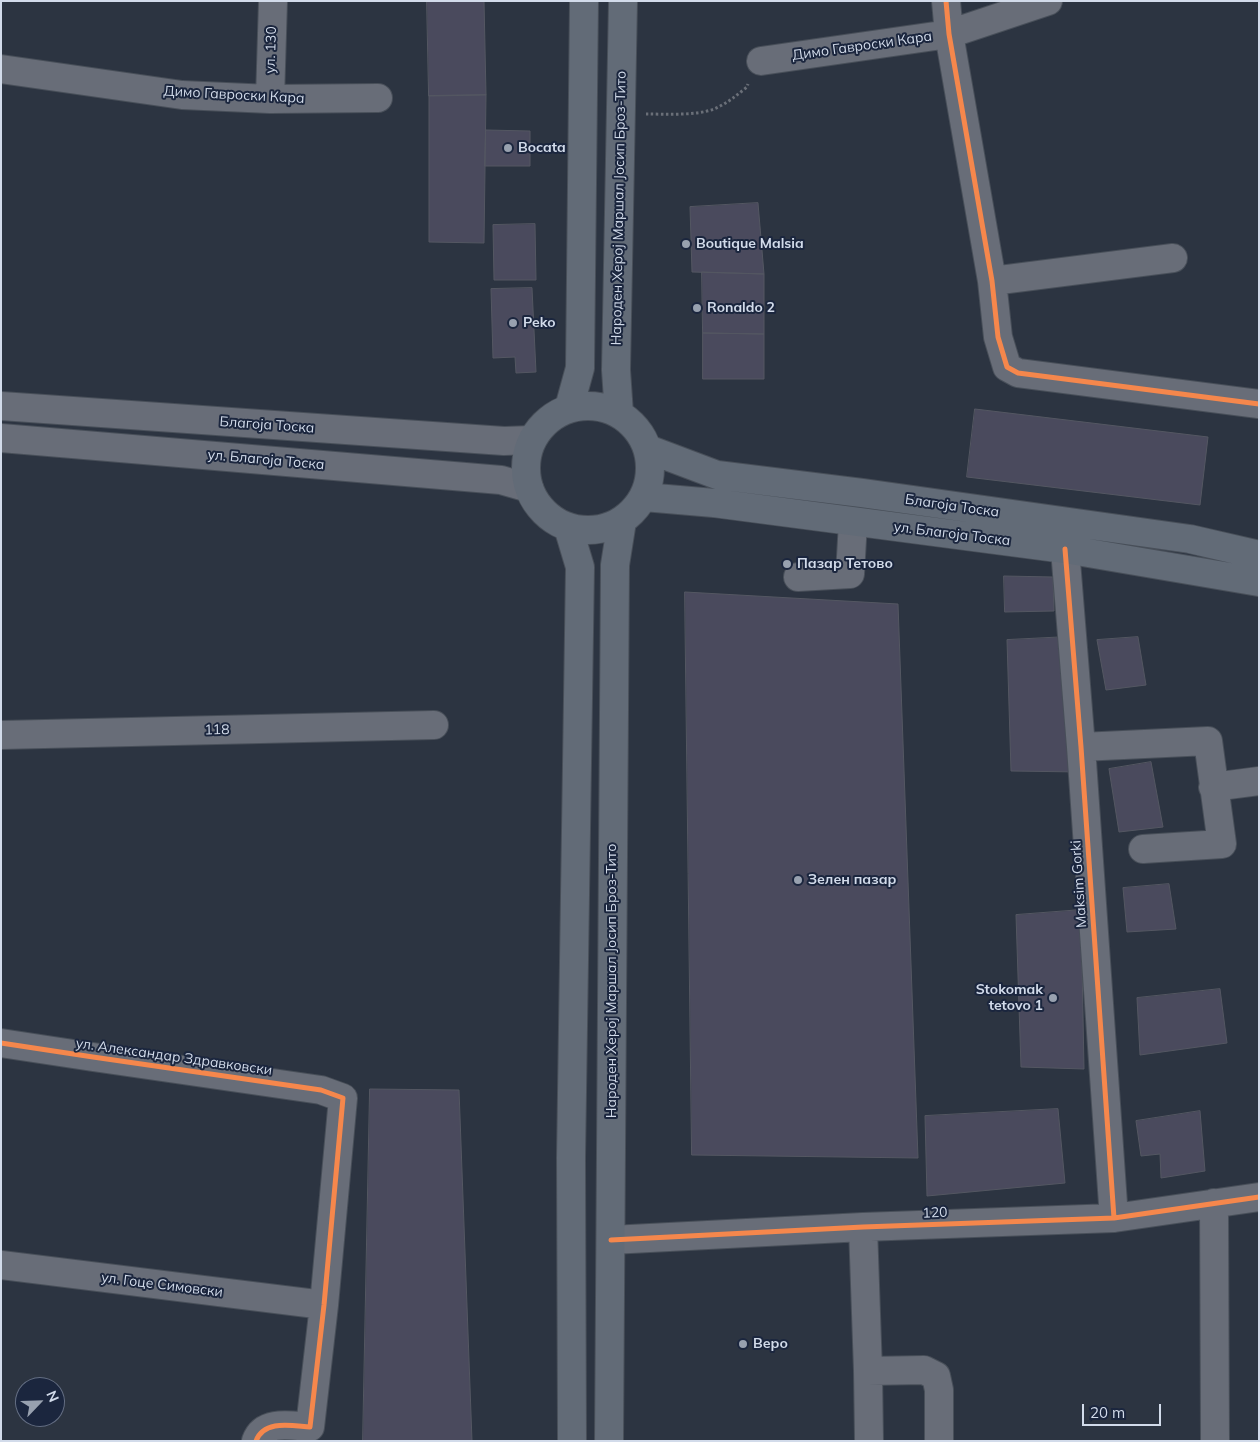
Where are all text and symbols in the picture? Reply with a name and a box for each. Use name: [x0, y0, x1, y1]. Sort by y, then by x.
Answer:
street label: ул. 130: [262, 26, 280, 74]
street label: Димо Гавроски Кара: [791, 28, 933, 64]
street label: Народен Херој Маршал Јосип Броз-Тито: [608, 71, 630, 345]
street label: Димо Гавроски Кара: [163, 83, 305, 107]
place label: Bocata: [518, 140, 566, 156]
marker: Bocata: [502, 142, 514, 154]
place label: Boutique Malsia: [696, 236, 804, 252]
marker: Boutique Malsia: [680, 238, 692, 250]
place label: Ronaldo 2: [707, 300, 775, 316]
marker: Ronaldo 2: [691, 302, 703, 314]
place label: Peko: [523, 315, 556, 331]
marker: Peko: [507, 317, 519, 329]
street label: Благоја Тоска: [219, 413, 315, 437]
street label: ул. Благоја Тоска: [207, 447, 325, 473]
street label: Благоја Тоска: [904, 491, 1000, 521]
street label: ул. Благоја Тоска: [893, 519, 1011, 549]
place label: Пазар Тетово: [797, 556, 893, 572]
marker: Пазар Тетово: [781, 558, 793, 570]
street label: 118: [204, 721, 230, 739]
street label: Maksim Gorki: [1068, 840, 1090, 928]
street label: Народен Херој Маршал Јосип Броз-Тито: [604, 844, 620, 1118]
place label: Зелен пазар: [808, 872, 896, 888]
marker: Зелен пазар: [792, 874, 804, 886]
place label: Stokomak tetovo 1: [976, 982, 1043, 1014]
marker: Stokomak tetovo 1: [1047, 992, 1059, 1004]
street label: ул. Александар Здравковски: [75, 1035, 273, 1079]
street label: 120: [922, 1204, 948, 1222]
street label: ул. Гоце Симовски: [100, 1269, 224, 1301]
place label: Веро: [753, 1336, 788, 1352]
marker: Веро: [737, 1338, 749, 1350]
north arrow: [15, 1377, 65, 1427]
text: N: [42, 1388, 63, 1405]
scale bar: [1085, 1394, 1164, 1426]
text: 20 m: [1090, 1403, 1125, 1422]

